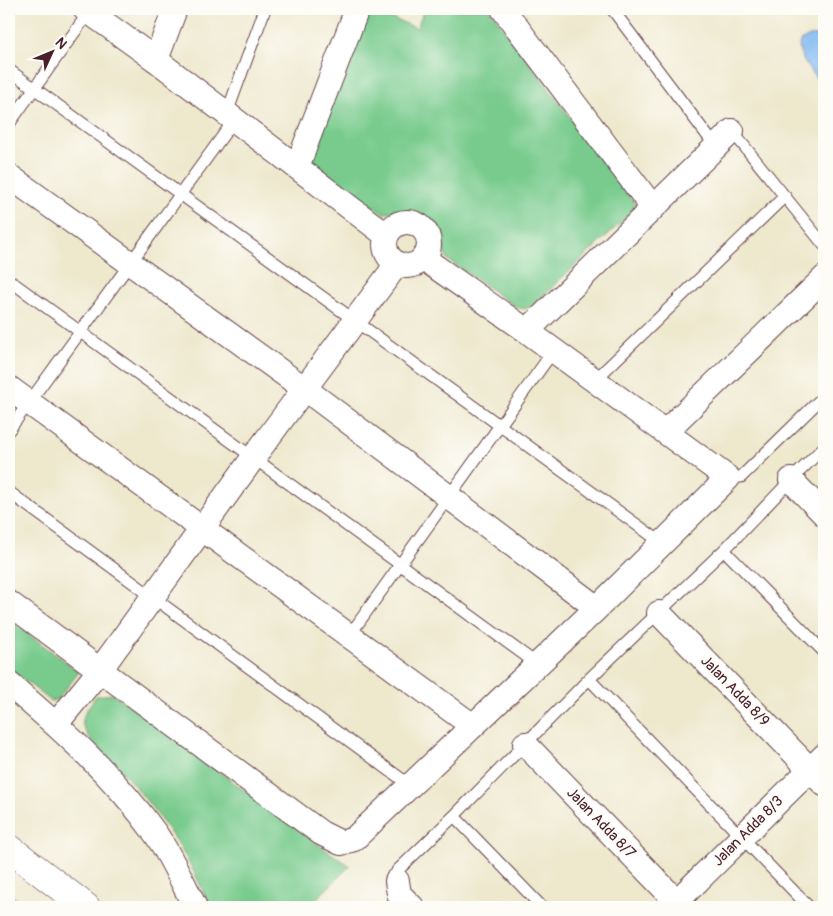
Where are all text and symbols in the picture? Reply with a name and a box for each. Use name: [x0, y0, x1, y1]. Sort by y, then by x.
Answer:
north arrow: [28, 28, 78, 78]
text: N: [52, 34, 70, 53]
street label: Jalan Adda 8/9: [696, 652, 774, 730]
street label: Jalan Adda 8/7: [562, 783, 640, 863]
street label: Jalan Adda 8/3: [709, 792, 787, 870]

